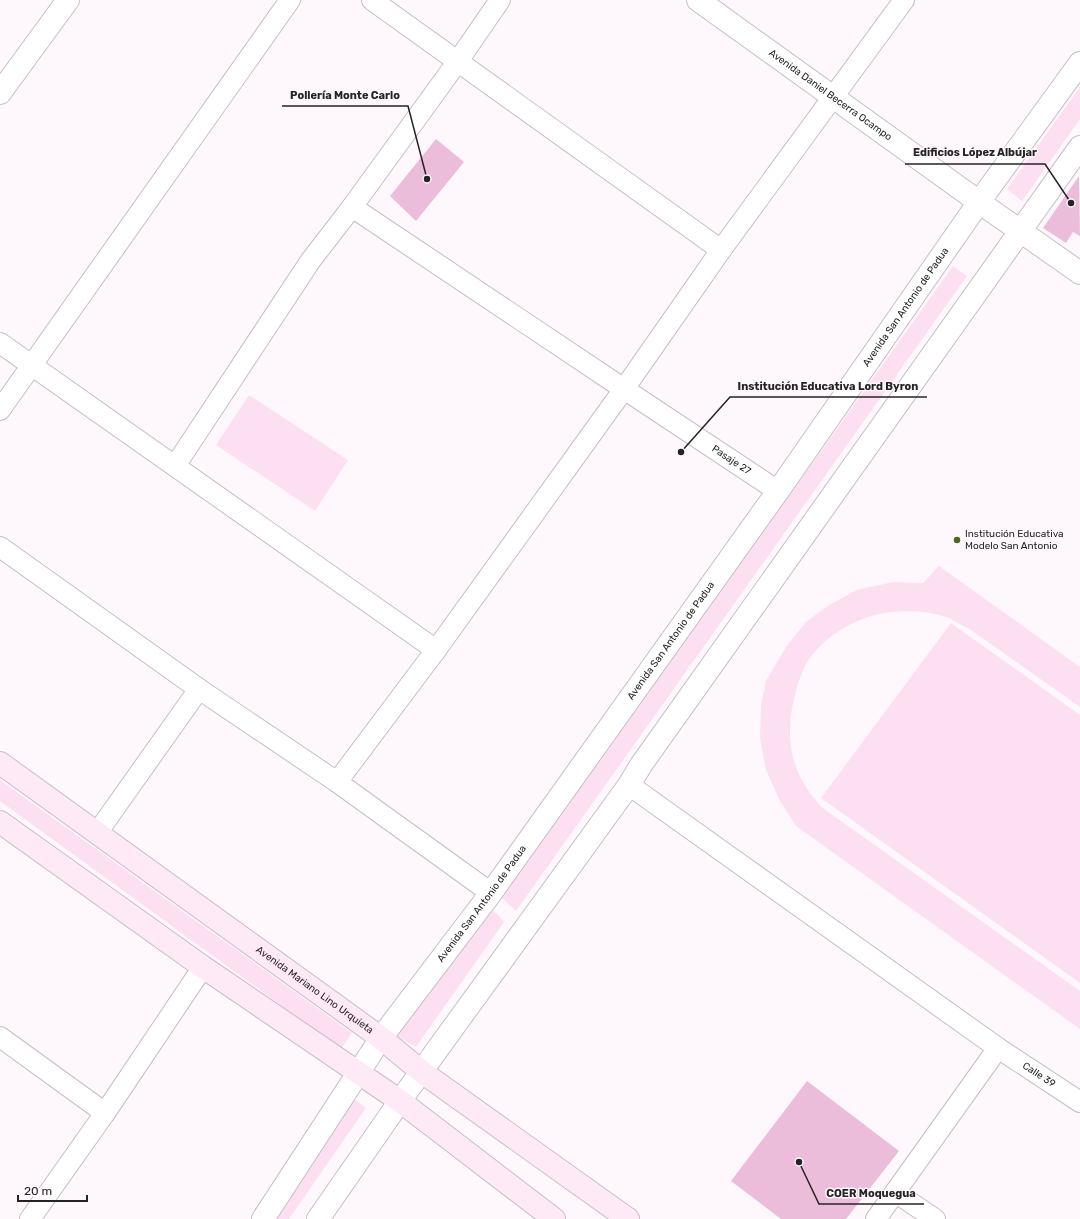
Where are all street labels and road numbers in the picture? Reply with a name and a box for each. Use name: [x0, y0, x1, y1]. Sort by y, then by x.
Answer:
street label: Avenida Daniel Becerra Ocampo: [767, 47, 894, 144]
street label: Avenida San Antonio de Padua: [860, 245, 951, 369]
street label: Pasaje 27: [710, 443, 753, 477]
street label: Avenida San Antonio de Padua: [625, 579, 717, 702]
street label: Avenida San Antonio de Padua: [435, 843, 529, 965]
street label: Avenida Mariano Lino Urquieta: [254, 944, 376, 1036]
street label: Calle 39: [1020, 1060, 1058, 1090]

